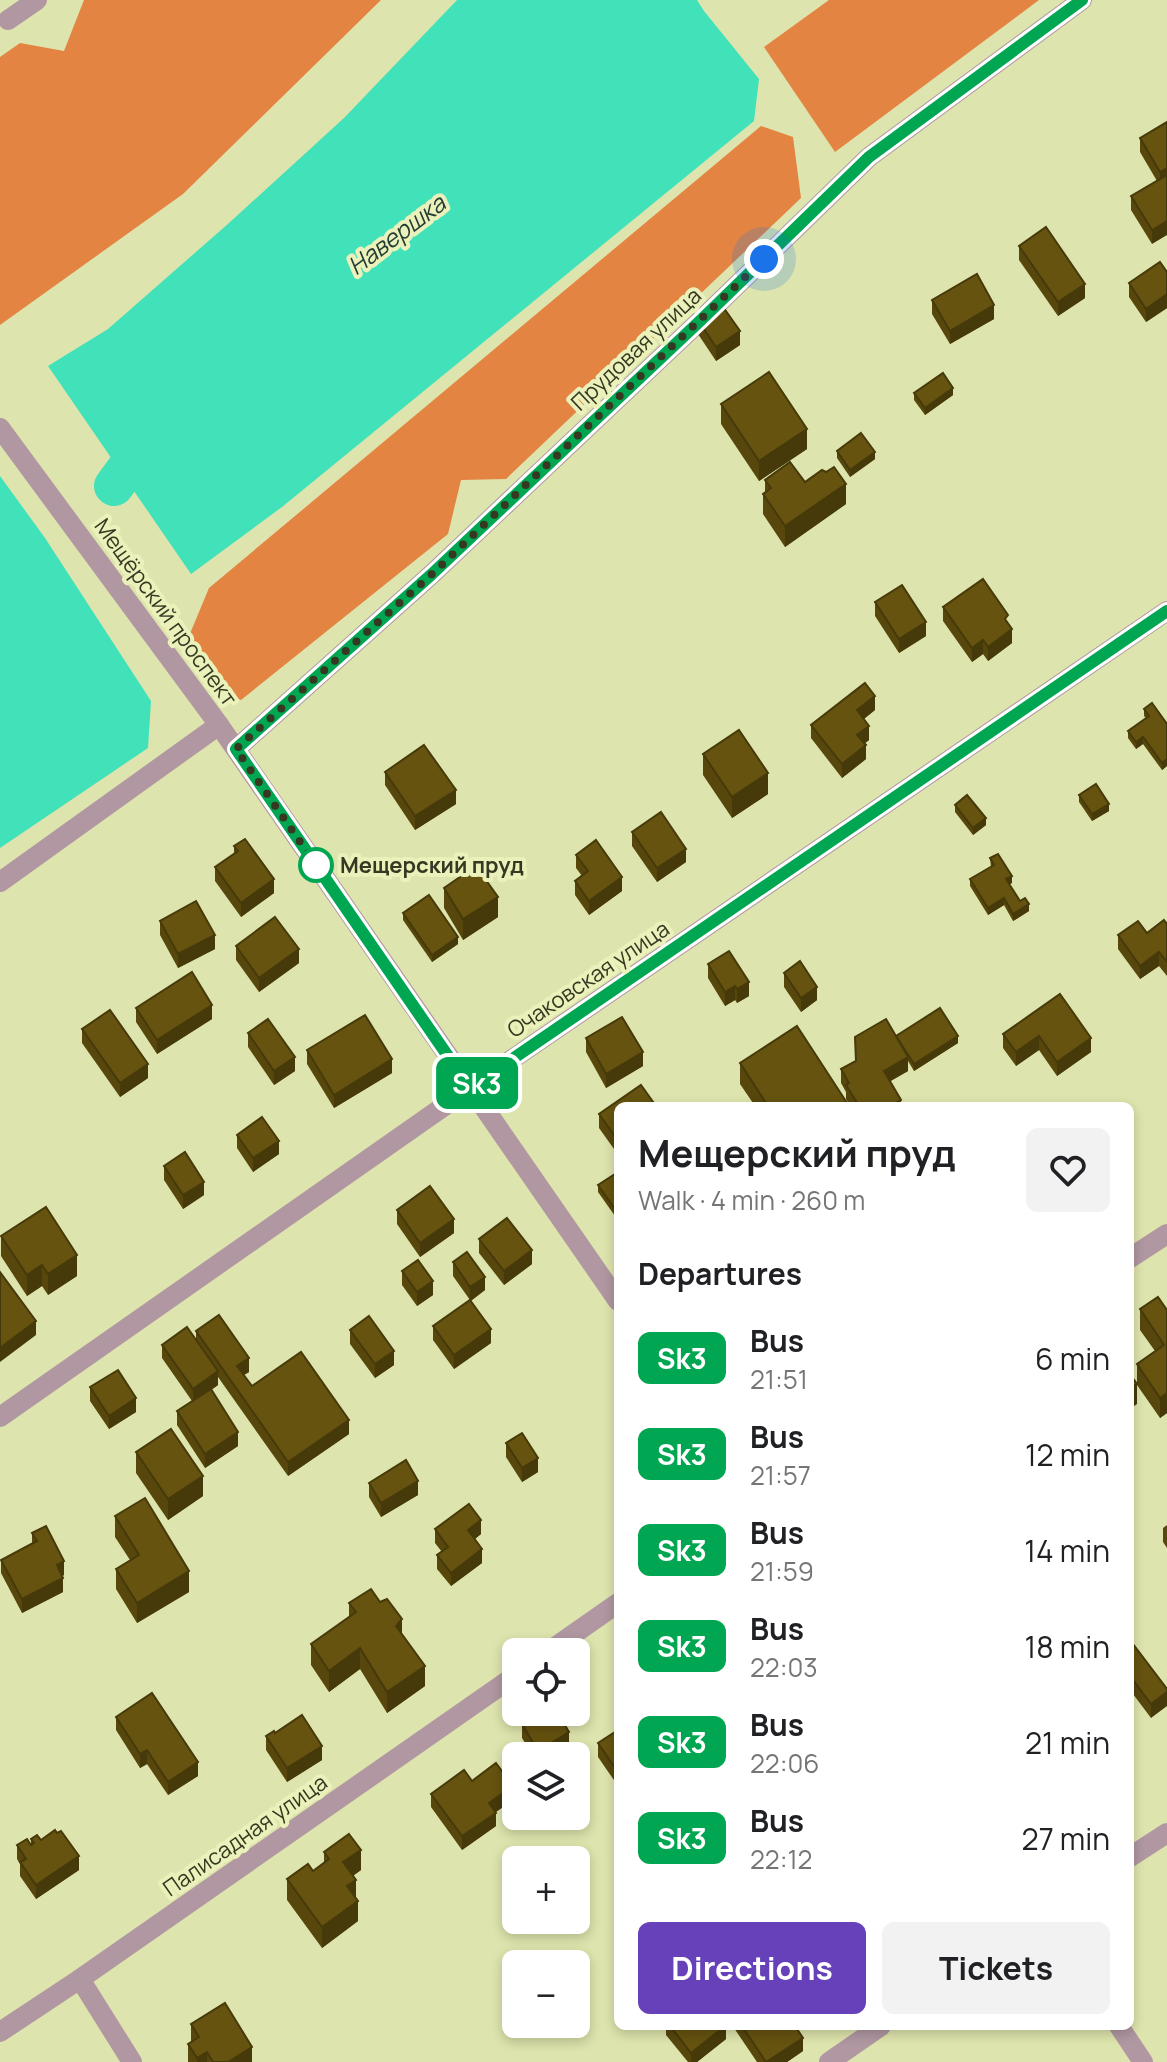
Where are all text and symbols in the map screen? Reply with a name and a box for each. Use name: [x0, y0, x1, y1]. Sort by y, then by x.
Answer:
water label: Навершка: [340, 185, 453, 282]
your location: [744, 239, 784, 279]
street label: Прудовая улица: [564, 281, 708, 417]
street label: Мещёрский проспект: [88, 512, 244, 712]
marker: Мещерский пруд: [299, 848, 333, 882]
place label: Мещерский пруд: [340, 850, 524, 880]
street label: Очаковская улица: [501, 914, 675, 1044]
line badge: Sk3: [431, 1057, 523, 1109]
text: Sk3: [452, 1064, 502, 1102]
text: Мещерский пруд: [638, 1126, 956, 1178]
button: heart: [1026, 1128, 1110, 1212]
text: Walk · 4 min · 260 m: [638, 1182, 865, 1218]
text: Departures: [638, 1253, 802, 1294]
text: Bus: [750, 1320, 804, 1361]
text: 6 min: [1035, 1338, 1110, 1379]
text: Sk3: [657, 1339, 707, 1377]
text: 21:51: [750, 1361, 808, 1397]
text: Bus: [750, 1416, 804, 1457]
text: 12 min: [1025, 1434, 1110, 1475]
text: Sk3: [657, 1435, 707, 1473]
text: 21:57: [750, 1457, 811, 1493]
text: Bus: [750, 1512, 804, 1553]
text: 14 min: [1024, 1530, 1110, 1571]
text: Sk3: [657, 1531, 707, 1569]
text: 21:59: [750, 1553, 814, 1589]
text: Bus: [750, 1608, 804, 1649]
text: 18 min: [1025, 1626, 1110, 1667]
text: Sk3: [657, 1627, 707, 1665]
map controls: [502, 1638, 590, 2038]
button: locate: [502, 1638, 590, 1726]
text: 22:03: [750, 1649, 818, 1685]
text: Bus: [750, 1704, 804, 1745]
text: 21 min: [1025, 1722, 1110, 1763]
text: Sk3: [657, 1723, 707, 1761]
button: layers: [502, 1742, 590, 1830]
text: 22:06: [750, 1745, 819, 1781]
street label: Палисадная улица: [157, 1767, 333, 1903]
text: Bus: [750, 1800, 804, 1841]
text: 27 min: [1022, 1818, 1110, 1859]
text: Sk3: [657, 1819, 707, 1857]
text: 22:12: [750, 1841, 812, 1877]
button: +: [502, 1846, 590, 1934]
button: Directions: [638, 1922, 866, 2014]
button: Tickets: [882, 1922, 1110, 2014]
button: −: [502, 1950, 590, 2038]

